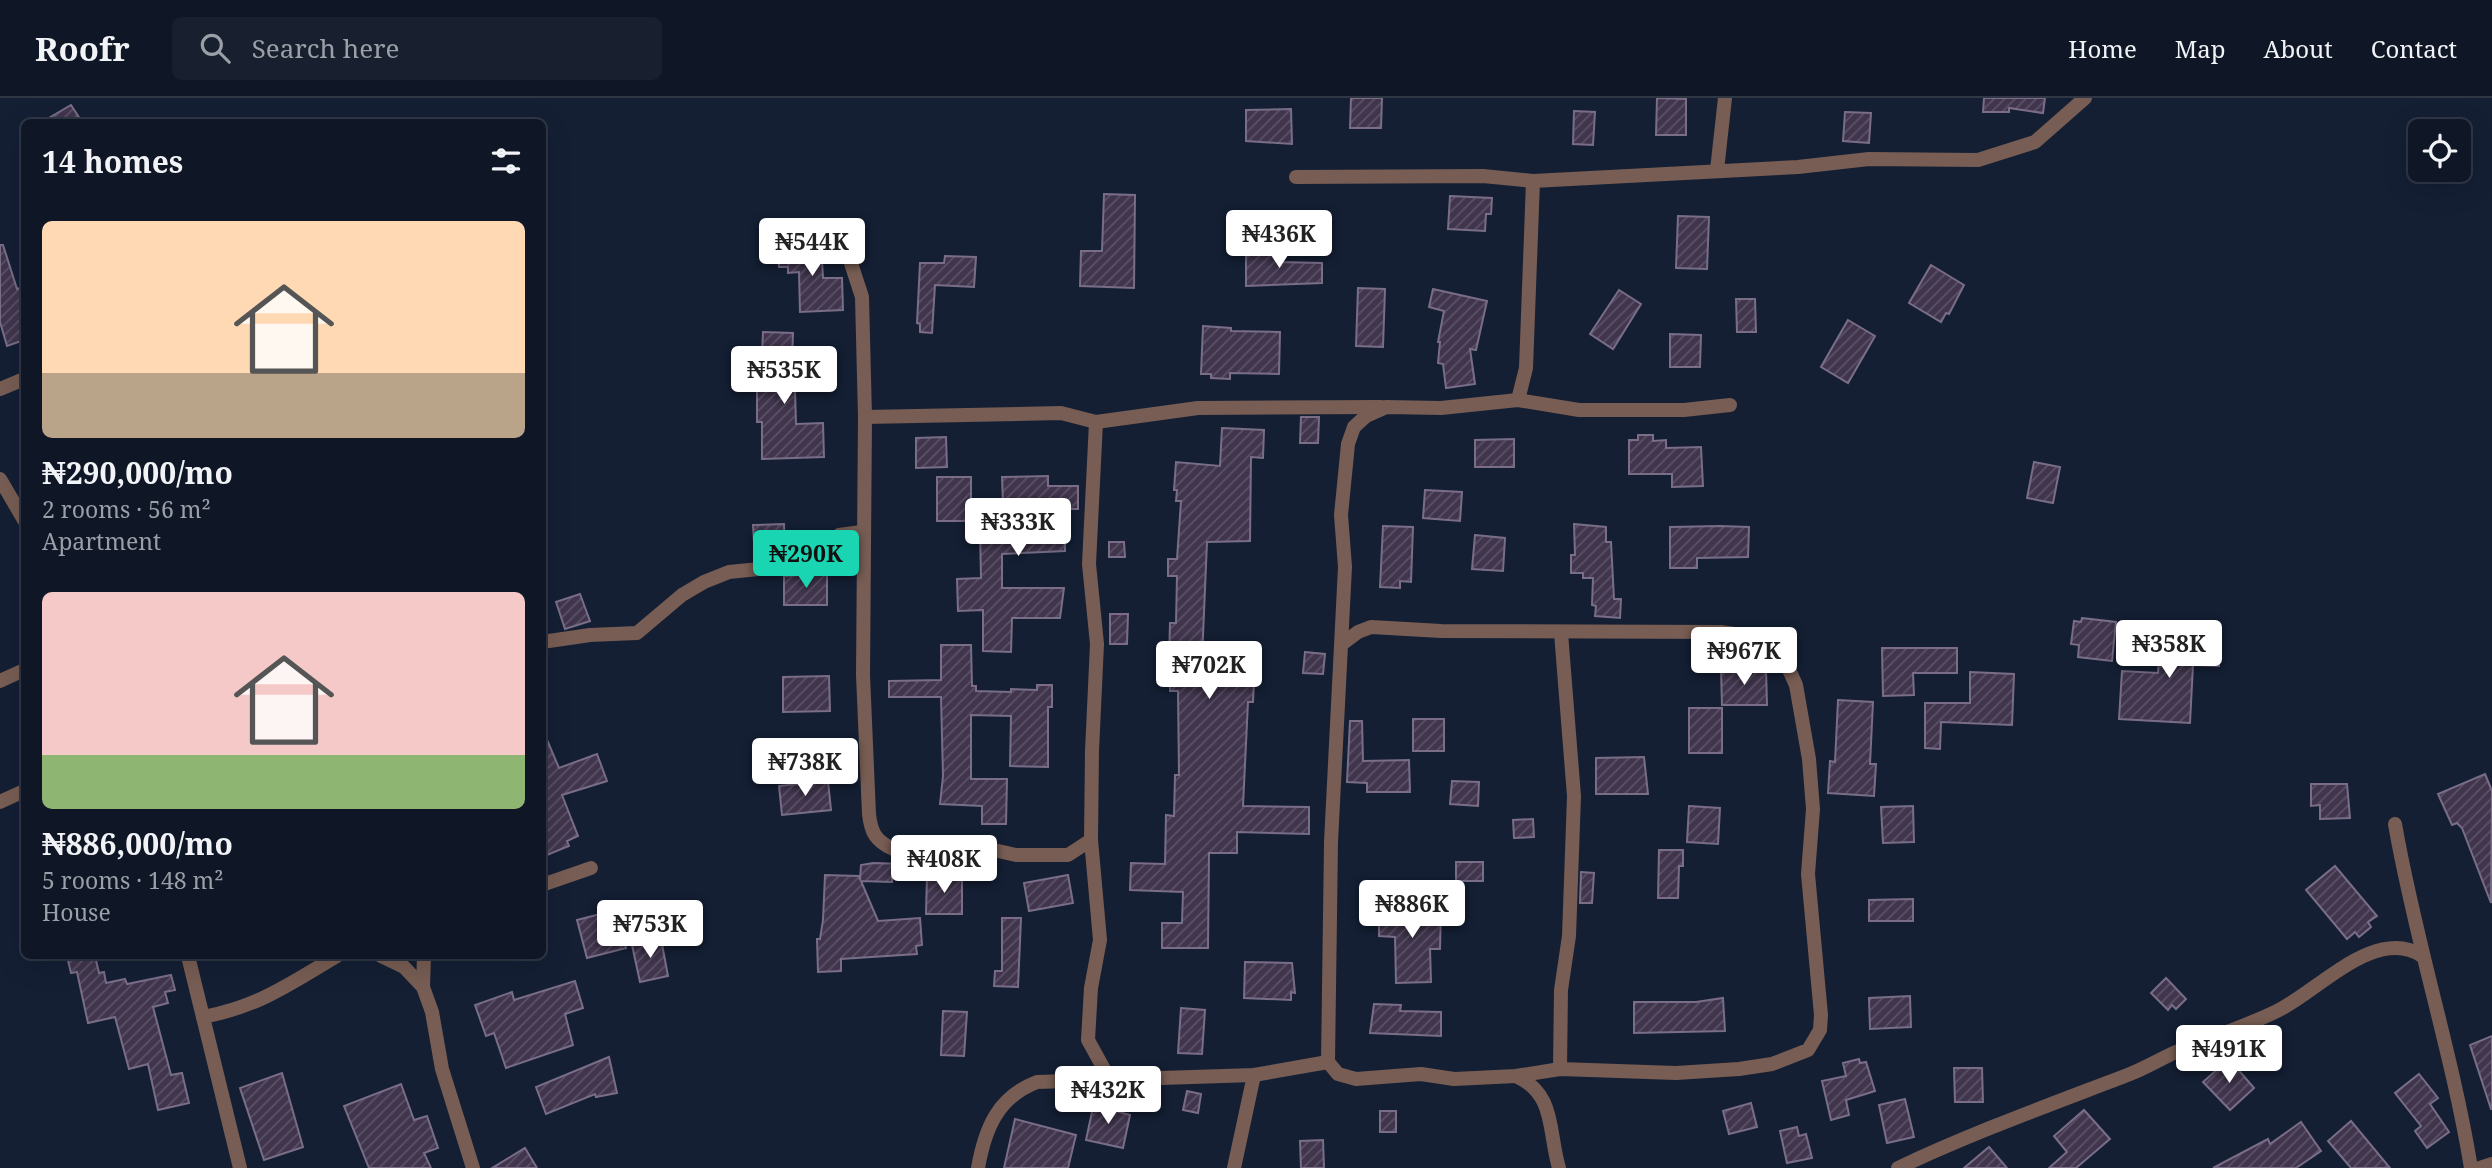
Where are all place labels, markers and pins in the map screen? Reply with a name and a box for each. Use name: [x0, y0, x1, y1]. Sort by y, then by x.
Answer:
pin: ₦436K: [1230, 211, 1328, 270]
pin: ₦544K: [763, 218, 861, 278]
pin: ₦535K: [735, 346, 833, 406]
pin: ₦333K: [969, 498, 1067, 558]
pin: ₦290K: [757, 531, 855, 590]
pin: ₦358K: [2120, 620, 2218, 680]
pin: ₦967K: [1695, 628, 1793, 687]
pin: ₦702K: [1160, 642, 1258, 701]
pin: ₦738K: [756, 738, 854, 798]
pin: ₦408K: [895, 836, 993, 895]
pin: ₦886K: [1363, 880, 1461, 940]
pin: ₦753K: [601, 900, 699, 960]
pin: ₦491K: [2180, 1026, 2278, 1085]
pin: ₦432K: [1059, 1066, 1157, 1126]

